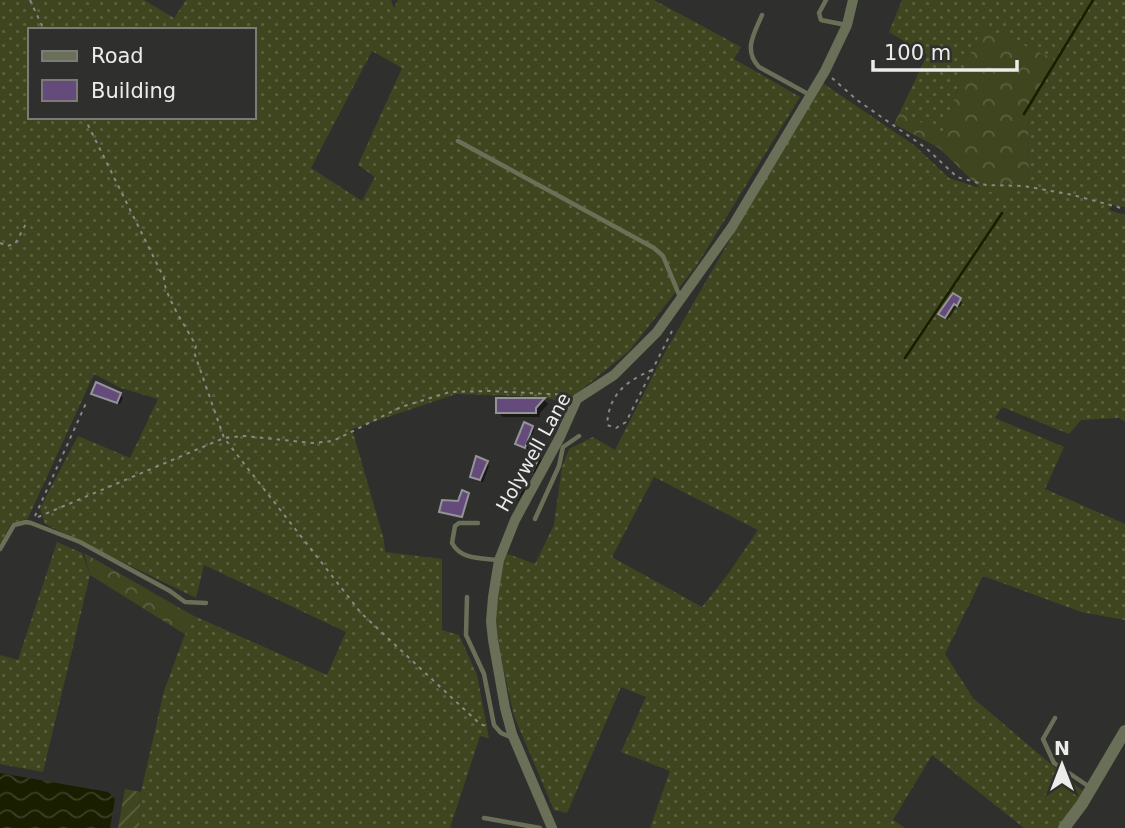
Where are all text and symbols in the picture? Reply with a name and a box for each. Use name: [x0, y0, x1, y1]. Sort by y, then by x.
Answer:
legend: [28, 28, 256, 119]
scale bar: [873, 28, 1016, 72]
text: 100 m: [884, 41, 951, 65]
text: Road: [91, 44, 144, 68]
text: Building: [91, 79, 176, 103]
street label: Holywell Lane: [491, 389, 575, 515]
north arrow: [1027, 730, 1097, 800]
text: N: [1054, 737, 1070, 759]

